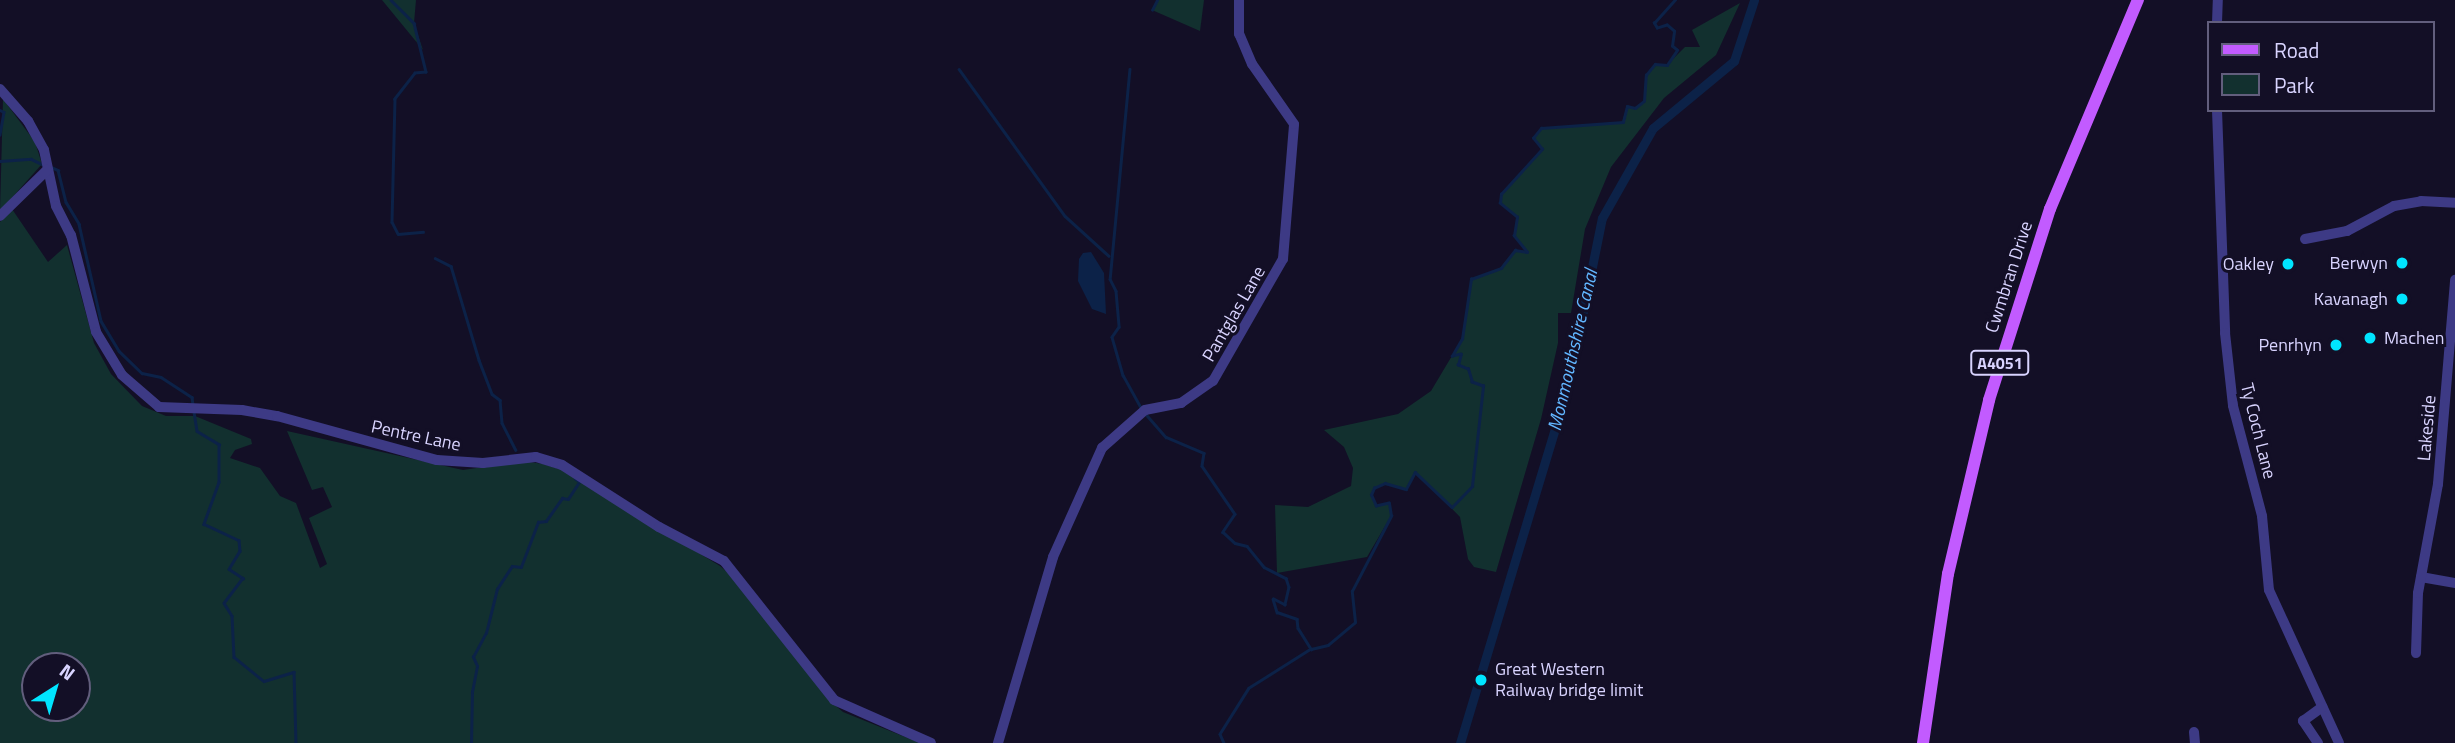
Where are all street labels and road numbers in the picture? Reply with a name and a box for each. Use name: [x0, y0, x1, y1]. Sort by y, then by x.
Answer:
street label: Cwmbran Drive: [1981, 219, 2037, 335]
street label: Pantglas Lane: [1198, 262, 1270, 366]
road number: A4051: [1970, 350, 2030, 376]
street label: Ty Coch Lane: [2236, 381, 2280, 481]
street label: Lakeside: [2413, 394, 2441, 462]
street label: Pentre Lane: [369, 416, 463, 456]

